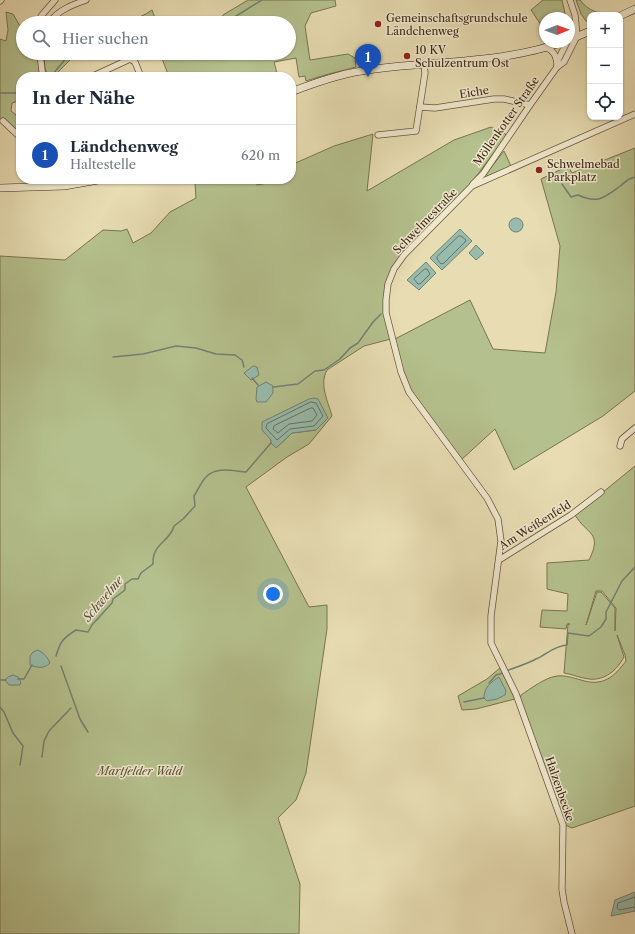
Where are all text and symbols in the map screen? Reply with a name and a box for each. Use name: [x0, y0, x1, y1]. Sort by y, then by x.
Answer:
place label: Gemeinschaftsgrundschule Ländchenweg: [386, 11, 528, 38]
north arrow: [539, 12, 575, 48]
map controls: [587, 12, 623, 120]
button: +: [587, 12, 623, 48]
search box: [16, 16, 296, 60]
marker: Gemeinschaftsgrundschule Ländchenweg: [373, 19, 383, 29]
icon: search: [30, 27, 52, 49]
text: Hier suchen: [62, 29, 149, 48]
place label: 10 KV Schulzentrum Ost: [415, 43, 509, 70]
pin: 1: [355, 44, 381, 77]
button: −: [587, 48, 623, 84]
marker: 10 KV Schulzentrum Ost: [402, 51, 412, 61]
street label: Möllenkotter Straße: [470, 74, 542, 168]
street label: Eiche: [458, 83, 490, 101]
button: locate: [587, 84, 623, 120]
text: In der Nähe: [32, 88, 135, 108]
text: Ländchenweg: [70, 137, 178, 156]
text: 1: [42, 147, 48, 163]
text: 620 m: [241, 147, 280, 163]
text: Haltestelle: [70, 156, 136, 172]
place label: Schwelmebad Parkplatz: [547, 157, 620, 184]
marker: Schwelmebad Parkplatz: [534, 165, 544, 175]
street label: Schwelmestraße: [390, 185, 460, 257]
street label: Am Weißenfeld: [496, 497, 574, 553]
water label: Schwelme: [79, 572, 127, 625]
your location: [263, 584, 283, 604]
street label: Halzenbecke: [542, 755, 578, 823]
park label: Martfelder Wald: [96, 764, 183, 778]

